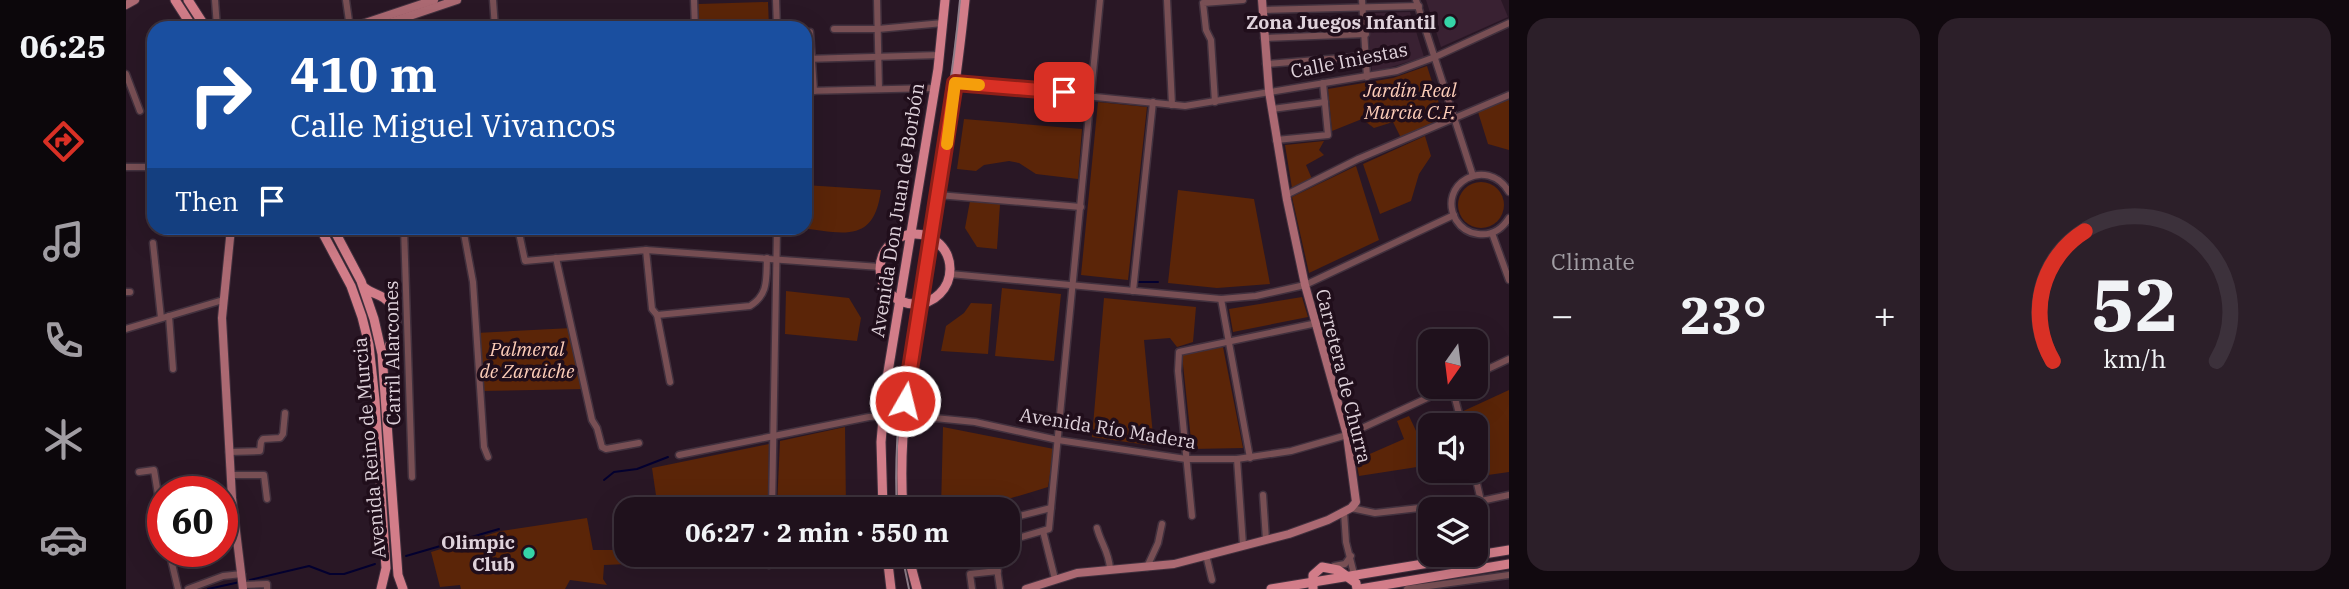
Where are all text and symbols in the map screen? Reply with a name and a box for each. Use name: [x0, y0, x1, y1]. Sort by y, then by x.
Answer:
place label: Zona Juegos Infantil: [1246, 10, 1436, 34]
marker: Zona Juegos Infantil: [1442, 14, 1458, 30]
text: 06:25: [20, 25, 106, 67]
street label: Calle Iniestas: [1288, 37, 1410, 83]
text: 410 m: [290, 42, 437, 105]
icon: right: [175, 49, 266, 140]
pin: [1034, 62, 1094, 122]
icon: arrive: [1045, 73, 1083, 111]
park label: Jardín Real Murcia C.F.: [1362, 78, 1457, 124]
street label: Avenida Don Juan de Borbón: [865, 81, 929, 339]
text: Calle Miguel Vivancos: [290, 104, 616, 146]
icon: directions: [39, 117, 88, 166]
icon: arrive: [253, 182, 291, 220]
text: Then: [175, 184, 239, 218]
icon: music: [39, 217, 88, 266]
text: Climate: [1551, 246, 1635, 276]
text: 52: [2091, 256, 2178, 351]
street label: Carril Alarcones: [379, 280, 405, 426]
text: 23°: [1680, 281, 1767, 348]
street label: Carretera de Churra: [1311, 286, 1377, 466]
text: −: [1551, 290, 1574, 339]
text: +: [1873, 290, 1896, 339]
icon: phone: [39, 316, 88, 365]
north arrow: [1418, 329, 1488, 399]
map controls: [1418, 329, 1488, 567]
street label: Avenida Reino de Murcia: [347, 336, 391, 560]
park label: Palmeral de Zaraiche: [480, 337, 575, 383]
text: km/h: [2103, 341, 2166, 374]
position arrow: [868, 364, 942, 438]
street label: Avenida Río Madera: [1018, 402, 1198, 454]
button: sound: [1418, 413, 1488, 483]
icon: climate: [39, 415, 88, 464]
speed limit sign: 60: [147, 476, 238, 567]
button: layers: [1418, 497, 1488, 567]
icon: car: [39, 515, 88, 564]
text: 06:27 · 2 min · 550 m: [685, 515, 949, 549]
place label: Olimpic Club: [441, 530, 515, 576]
marker: Olimpic Club: [521, 545, 537, 561]

